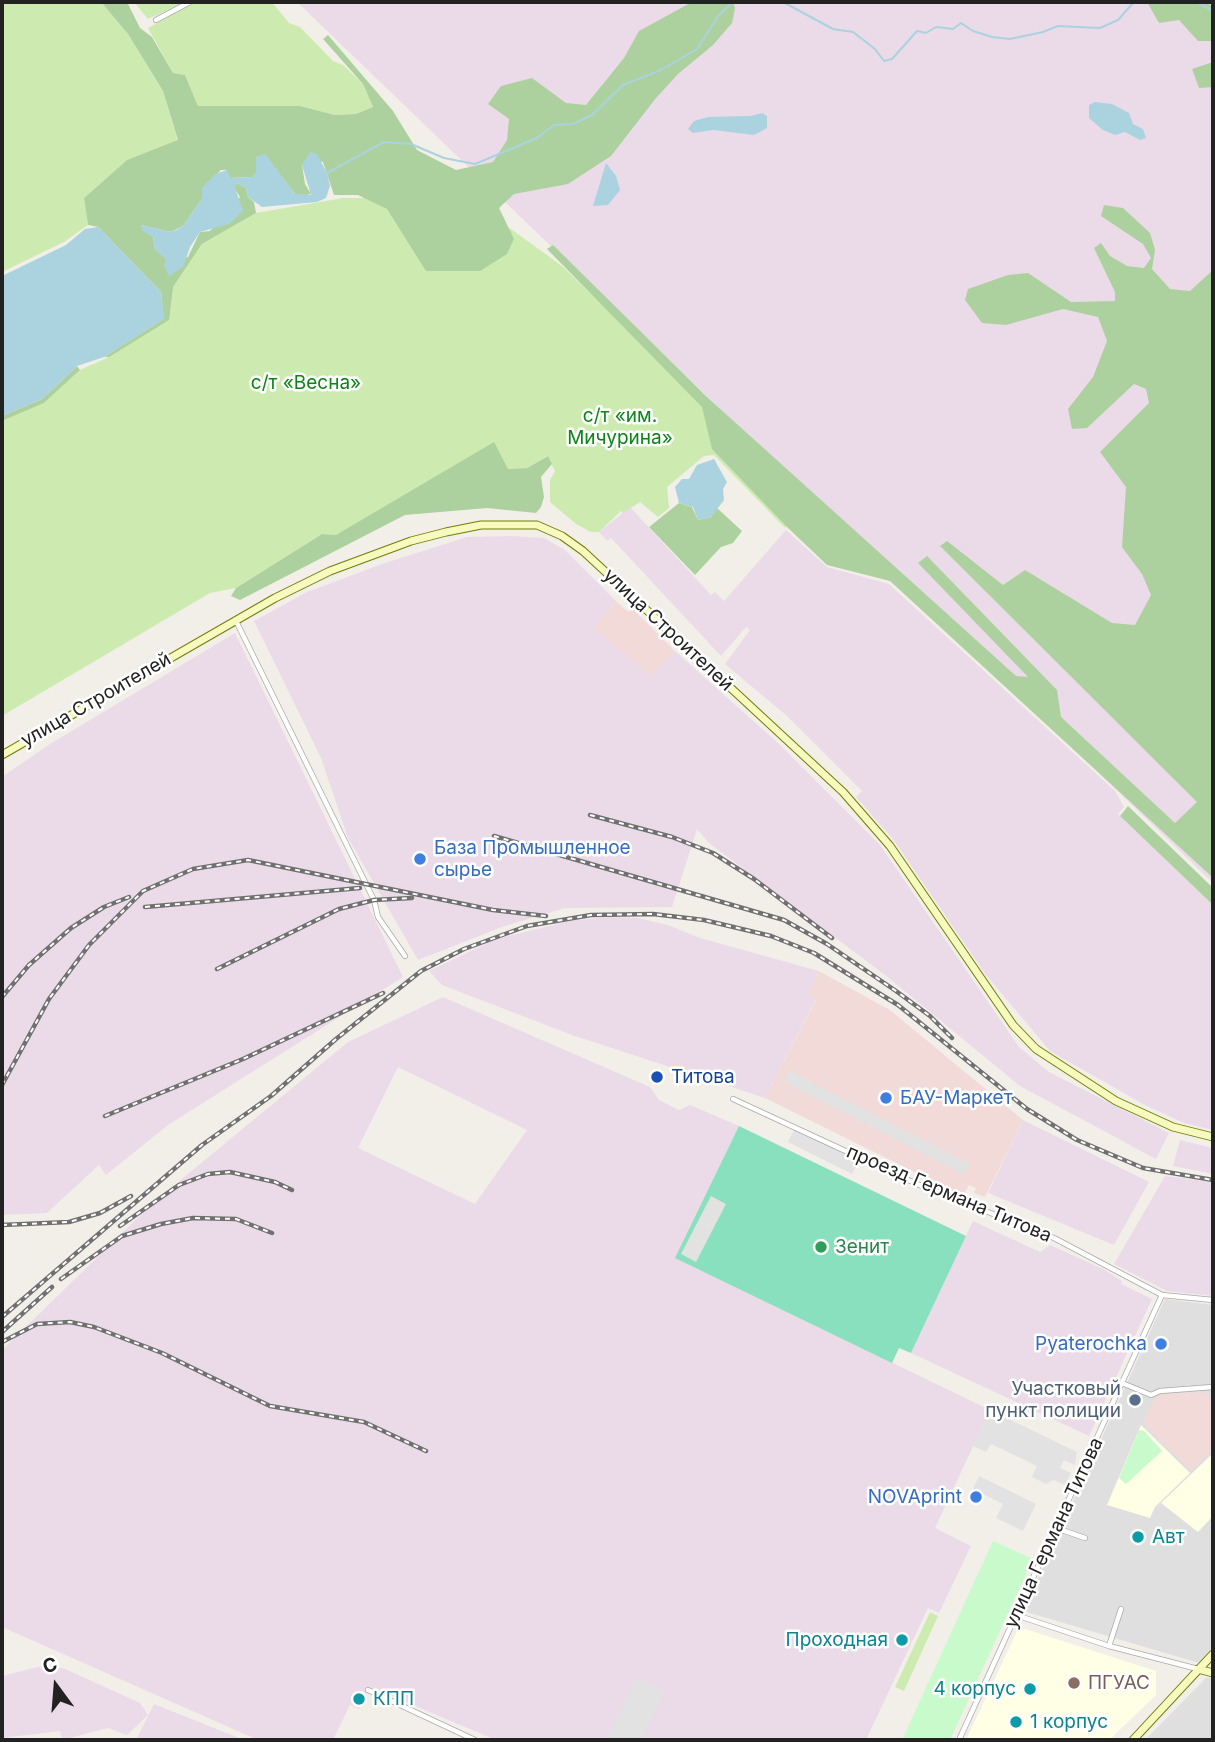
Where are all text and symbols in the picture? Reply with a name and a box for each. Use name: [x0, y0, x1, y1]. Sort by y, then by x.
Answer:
park label: с/т «Весна»: [251, 372, 361, 394]
park label: с/т «им. Мичурина»: [567, 405, 673, 449]
street label: улица Строителей: [598, 564, 738, 696]
street label: улица Строителей: [17, 648, 175, 752]
place label: База Промышленное сырье: [434, 837, 631, 881]
marker: База Промышленное сырье: [412, 851, 428, 867]
place label: Титова: [671, 1066, 735, 1088]
marker: Титова: [649, 1069, 665, 1085]
place label: БАУ-Маркет: [900, 1087, 1013, 1109]
marker: БАУ-Маркет: [878, 1090, 894, 1106]
street label: проезд Германа Титова: [843, 1140, 1055, 1248]
place label: Зенит: [835, 1236, 889, 1258]
marker: Зенит: [813, 1239, 829, 1255]
place label: Pyaterochka: [1035, 1333, 1147, 1355]
marker: Pyaterochka: [1153, 1336, 1169, 1352]
place label: Участковый пункт полиции: [985, 1378, 1121, 1422]
marker: Участковый пункт полиции: [1127, 1392, 1143, 1408]
street label: улица Германа Титова: [1000, 1434, 1108, 1632]
place label: NOVAprint: [868, 1486, 962, 1508]
marker: NOVAprint: [968, 1489, 984, 1505]
place label: Авт: [1152, 1526, 1185, 1548]
marker: Авт: [1130, 1529, 1146, 1545]
place label: Проходная: [786, 1629, 888, 1651]
marker: Проходная: [894, 1632, 910, 1648]
north arrow: [21, 1651, 91, 1721]
text: С: [40, 1652, 60, 1678]
place label: ПГУАС: [1088, 1672, 1150, 1694]
marker: ПГУАС: [1066, 1675, 1082, 1691]
place label: 4 корпус: [933, 1678, 1016, 1700]
marker: 4 корпус: [1022, 1681, 1038, 1697]
place label: КПП: [373, 1688, 414, 1710]
marker: КПП: [351, 1691, 367, 1707]
place label: 1 корпус: [1030, 1711, 1108, 1733]
marker: 1 корпус: [1008, 1714, 1024, 1730]

